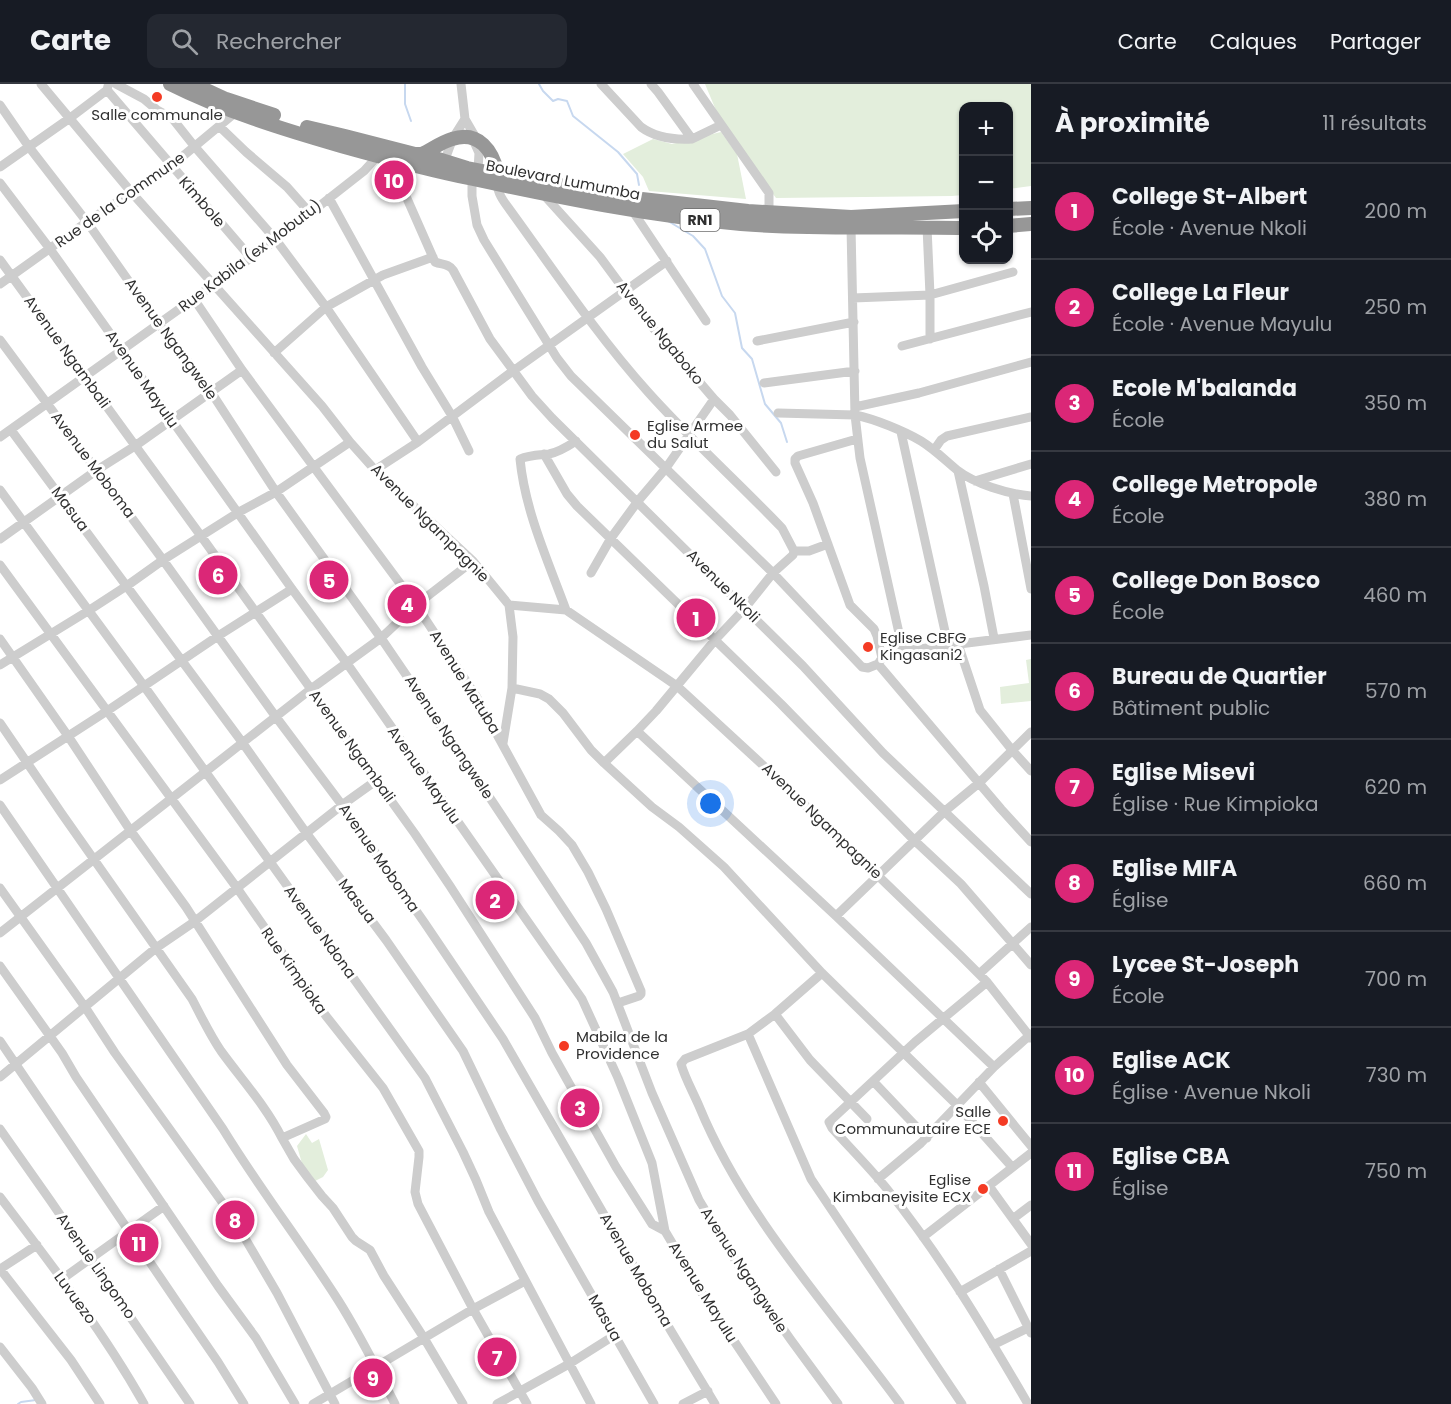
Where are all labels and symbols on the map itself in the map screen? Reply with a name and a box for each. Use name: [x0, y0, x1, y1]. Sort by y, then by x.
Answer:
marker: Salle communale: [150, 90, 164, 104]
place label: Salle communale: [91, 104, 223, 125]
street label: Rue de la Commune: [51, 147, 189, 252]
street label: Boulevard Lumumba: [484, 154, 642, 205]
pin: 10: [374, 158, 414, 202]
street label: Kimbole: [174, 172, 230, 232]
street label: Rue Kabila (ex Mobutu): [174, 195, 326, 316]
road number: RN1: [680, 209, 720, 231]
street label: Avenue Ngangwele: [120, 274, 223, 404]
street label: Avenue Ngaboko: [612, 276, 709, 389]
street label: Avenue Ngambali: [19, 291, 115, 412]
street label: Avenue Mayulu: [101, 326, 184, 432]
street label: Avenue Moboma: [46, 407, 140, 522]
place label: Eglise Armee du Salut: [647, 415, 743, 453]
marker: Eglise Armee du Salut: [628, 428, 642, 442]
street label: Avenue Ngampagnie: [366, 459, 494, 587]
street label: Masua: [47, 482, 94, 535]
street label: Avenue Nkoli: [682, 544, 765, 627]
pin: 6: [198, 552, 238, 598]
pin: 5: [310, 558, 348, 602]
pin: 4: [388, 582, 426, 626]
pin: 1: [676, 596, 716, 640]
street label: Avenue Matuba: [425, 626, 506, 738]
place label: Eglise CBFG Kingasani2: [880, 627, 967, 665]
marker: Eglise CBFG Kingasani2: [861, 640, 875, 654]
street label: Avenue Ngangwele: [400, 671, 499, 803]
street label: Avenue Ngambali: [304, 685, 400, 806]
street label: Avenue Mayulu: [383, 722, 466, 828]
street label: Avenue Ngampagnie: [758, 758, 887, 884]
your location: [696, 789, 725, 818]
street label: Avenue Moboma: [334, 799, 425, 916]
street label: Masua: [334, 874, 381, 927]
pin: 2: [476, 878, 514, 922]
street label: Avenue Ndona: [279, 881, 361, 983]
street label: Rue Kimpioka: [257, 923, 332, 1018]
place label: Mabila de la Providence: [576, 1026, 668, 1064]
marker: Mabila de la Providence: [557, 1039, 571, 1053]
pin: 3: [560, 1086, 600, 1130]
place label: Salle Communautaire ECE: [835, 1101, 991, 1139]
marker: Salle Communautaire ECE: [996, 1114, 1010, 1128]
place label: Eglise Kimbaneyisite ECX: [833, 1169, 971, 1207]
marker: Eglise Kimbaneyisite ECX: [976, 1182, 990, 1196]
pin: 8: [216, 1198, 254, 1242]
street label: Avenue Ngangwele: [696, 1203, 793, 1336]
street label: Avenue Lingomo: [52, 1209, 141, 1323]
street label: Avenue Moboma: [595, 1209, 678, 1331]
pin: 11: [120, 1220, 158, 1266]
street label: Avenue Mayulu: [664, 1238, 743, 1346]
street label: Luvuezo: [49, 1267, 101, 1328]
street label: Masua: [584, 1291, 627, 1345]
pin: 7: [478, 1334, 516, 1380]
pin: 9: [354, 1356, 392, 1400]

